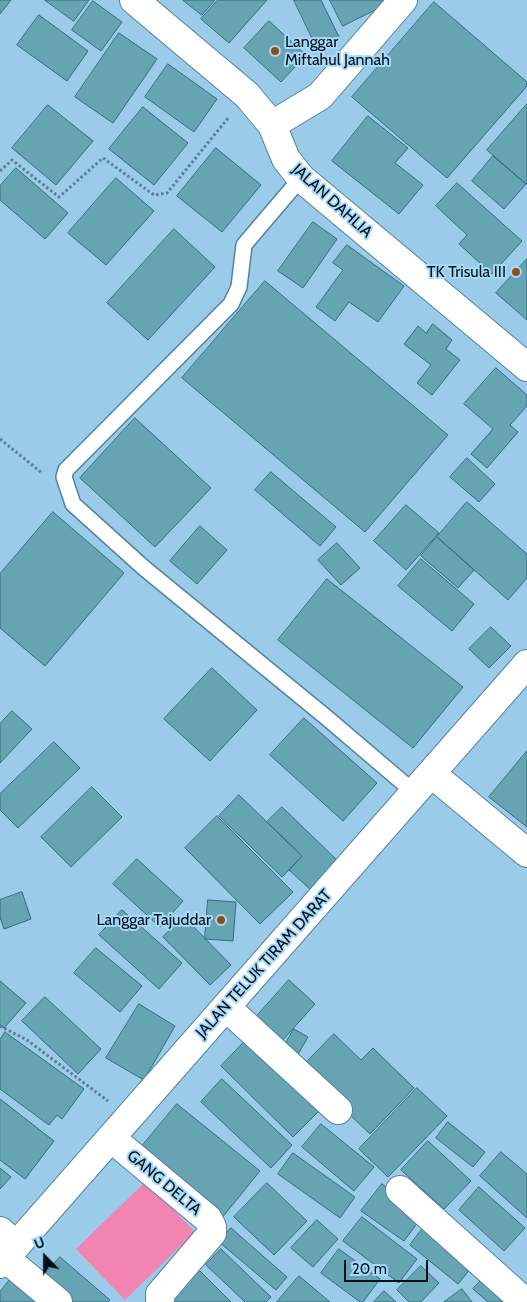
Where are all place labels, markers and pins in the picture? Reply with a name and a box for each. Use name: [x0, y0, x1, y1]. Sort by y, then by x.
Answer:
place label: Langgar Miftahul Jannah: [285, 32, 390, 70]
marker: Langgar Miftahul Jannah: [269, 45, 281, 57]
place label: TK Trisula III: [427, 262, 506, 282]
marker: TK Trisula III: [510, 266, 522, 278]
place label: Langgar Tajuddar: [97, 910, 211, 930]
marker: Langgar Tajuddar: [215, 914, 227, 926]

